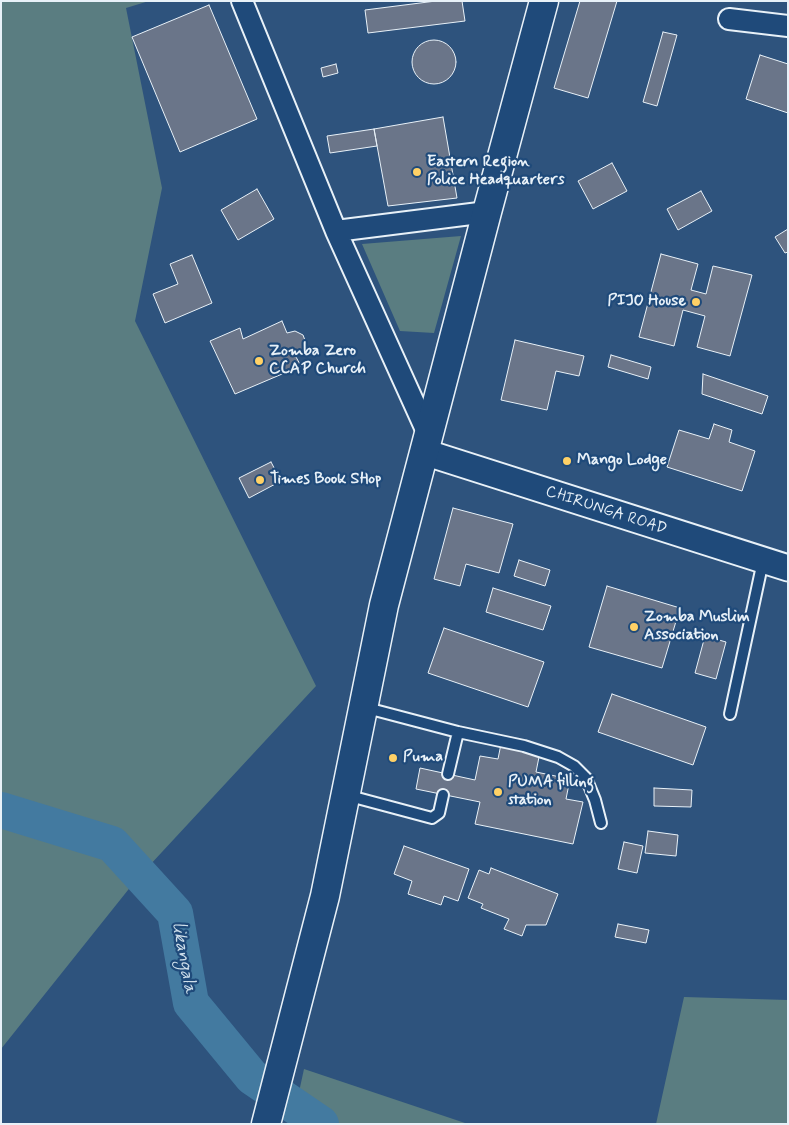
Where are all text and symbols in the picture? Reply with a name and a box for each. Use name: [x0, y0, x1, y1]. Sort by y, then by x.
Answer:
place label: Eastern Region Police Headquarters: [427, 153, 564, 191]
marker: Eastern Region Police Headquarters: [411, 166, 423, 178]
place label: PIJO House: [607, 292, 686, 312]
marker: PIJO House: [690, 296, 702, 308]
place label: Zomba Zero CCAP Church: [269, 342, 366, 380]
marker: Zomba Zero CCAP Church: [253, 355, 265, 367]
place label: Mango Lodge: [577, 451, 667, 471]
marker: Mango Lodge: [561, 455, 573, 467]
place label: Times Book SHop: [270, 470, 381, 490]
marker: Times Book SHop: [254, 474, 266, 486]
street label: CHIRUNGA ROAD: [543, 482, 669, 540]
place label: Zomba Muslim Association: [644, 608, 750, 646]
marker: Zomba Muslim Association: [628, 621, 640, 633]
place label: Puma: [403, 748, 443, 768]
marker: Puma: [387, 752, 399, 764]
place label: PUMA filling station: [508, 773, 594, 811]
marker: PUMA filling station: [492, 786, 504, 798]
water label: likangala: [166, 921, 200, 995]

